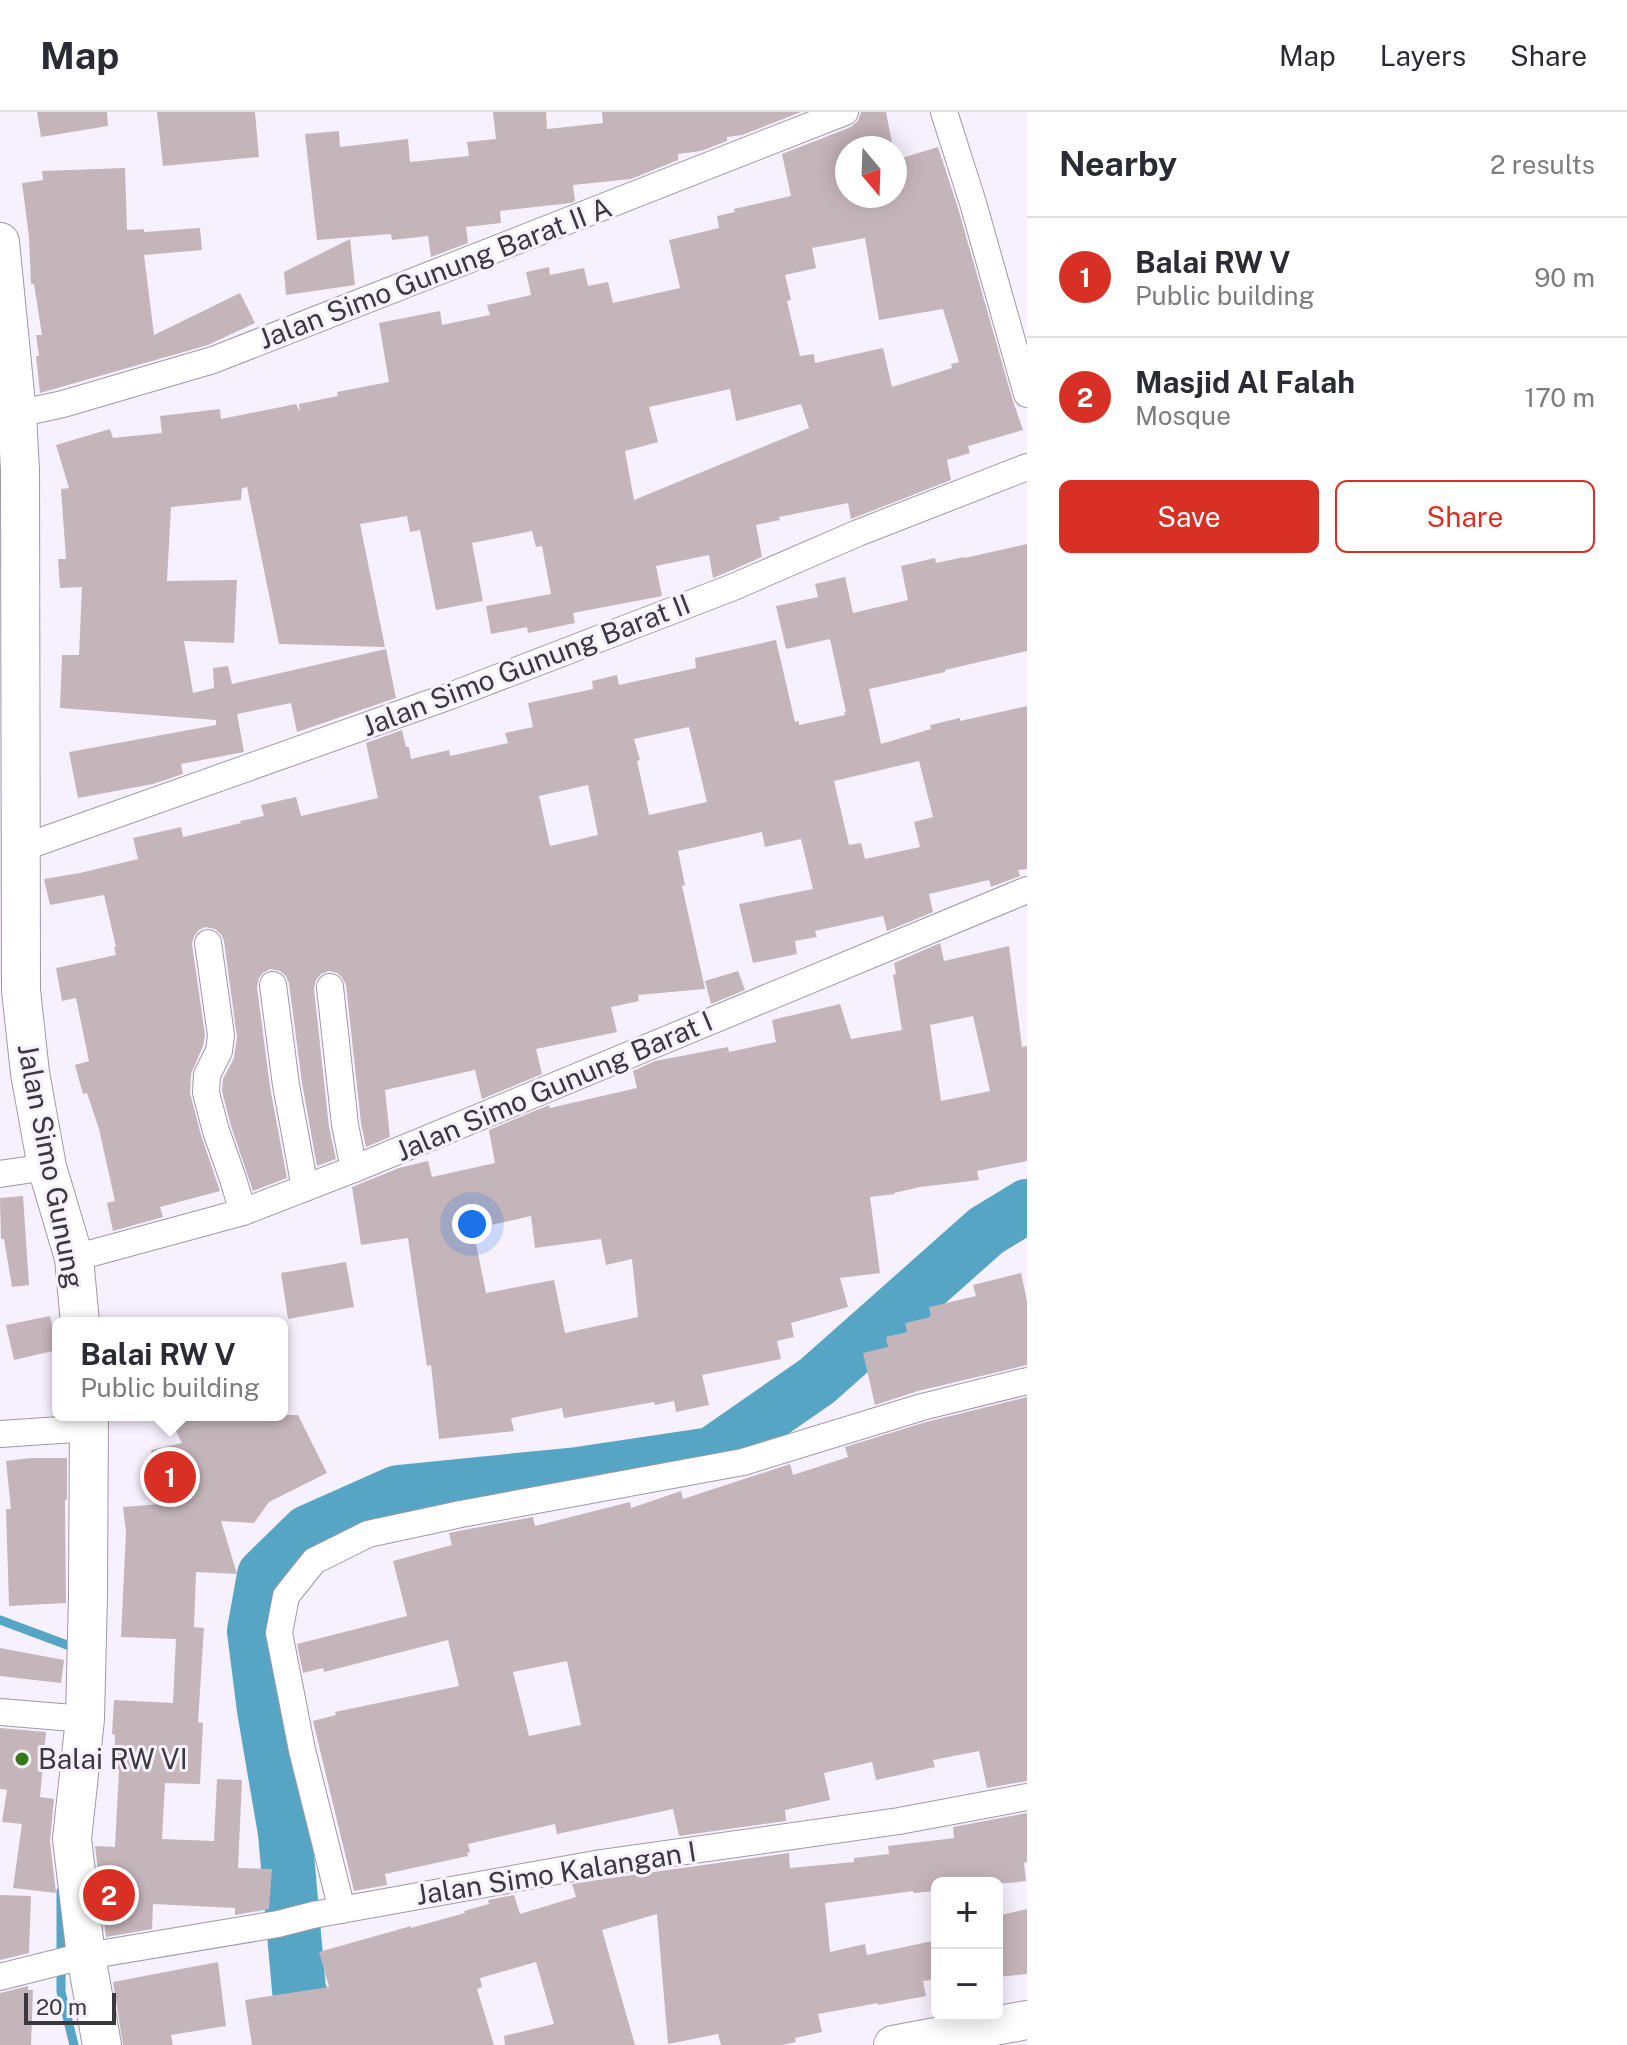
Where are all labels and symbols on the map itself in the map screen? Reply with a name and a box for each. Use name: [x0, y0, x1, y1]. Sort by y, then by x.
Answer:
north arrow: [835, 136, 907, 208]
street label: Jalan Simo Gunung Barat II A: [254, 190, 616, 355]
street label: Jalan Simo Gunung Barat II: [357, 587, 695, 742]
street label: Jalan Simo Gunung Barat I: [390, 1004, 717, 1167]
street label: Jalan Simo Gunung: [12, 1041, 91, 1291]
your location: [452, 1204, 492, 1244]
pin: 1: [144, 1447, 196, 1507]
place label: Balai RW VI: [38, 1742, 188, 1775]
marker: Balai RW VI: [13, 1750, 31, 1768]
street label: Jalan Simo Kalangan I: [413, 1834, 698, 1911]
pin: 2: [83, 1865, 135, 1925]
scale bar: [24, 1989, 116, 2025]

